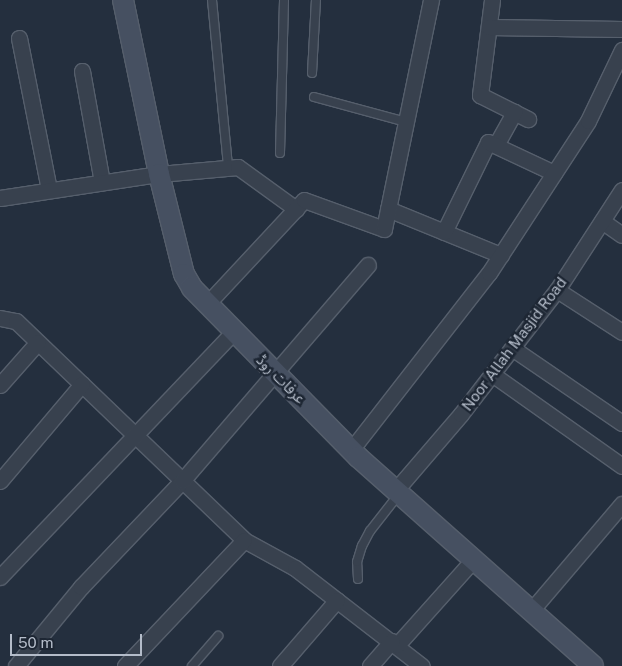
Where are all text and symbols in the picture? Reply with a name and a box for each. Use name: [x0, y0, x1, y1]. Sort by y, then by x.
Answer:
street label: Noor Allah Masjid Road: [458, 274, 570, 414]
street label: عرفات روڈ: [253, 351, 309, 407]
scale bar: [12, 624, 145, 656]
text: 50 m: [18, 634, 53, 651]

